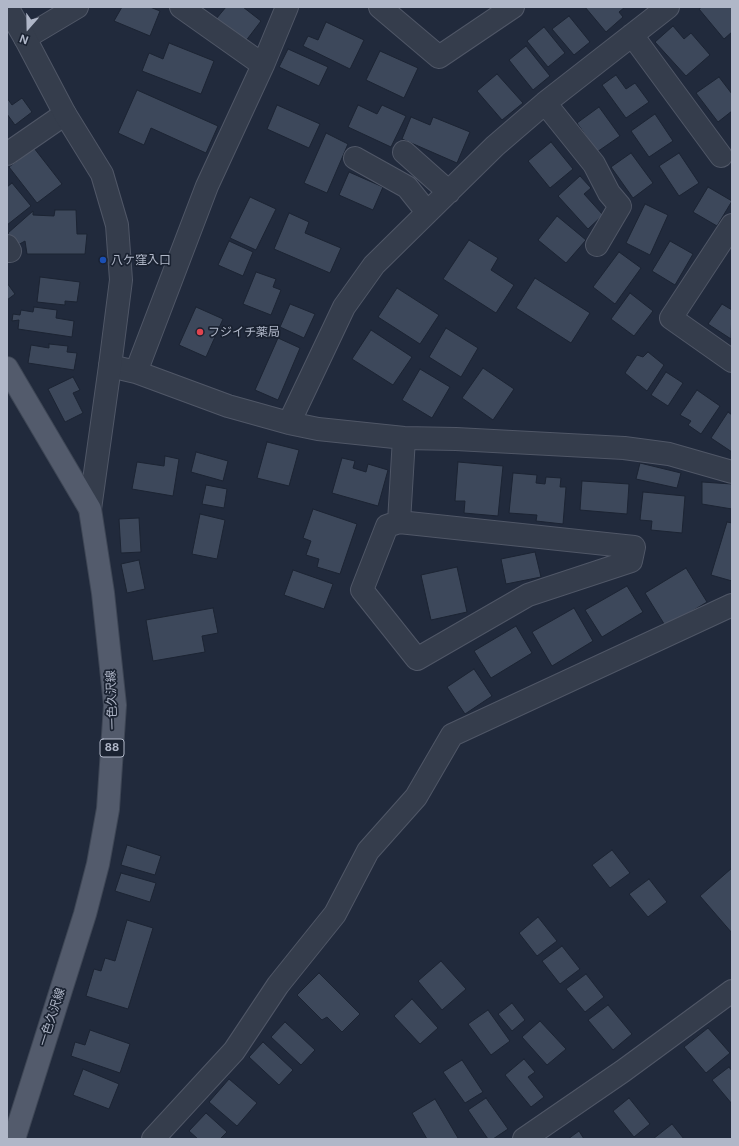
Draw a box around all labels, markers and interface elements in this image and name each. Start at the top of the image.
north arrow [8,8,48,48]
text: N [18,31,30,47]
place label: 八ケ窪入口 [111,253,171,267]
marker: 八ケ窪入口 [98,255,108,265]
place label: フジイチ薬局 [208,325,280,339]
marker: フジイチ薬局 [195,327,205,337]
street label: 一色久沢線 [104,670,120,730]
road number: 88 [100,739,124,757]
street label: 一色久沢線 [36,986,68,1048]

